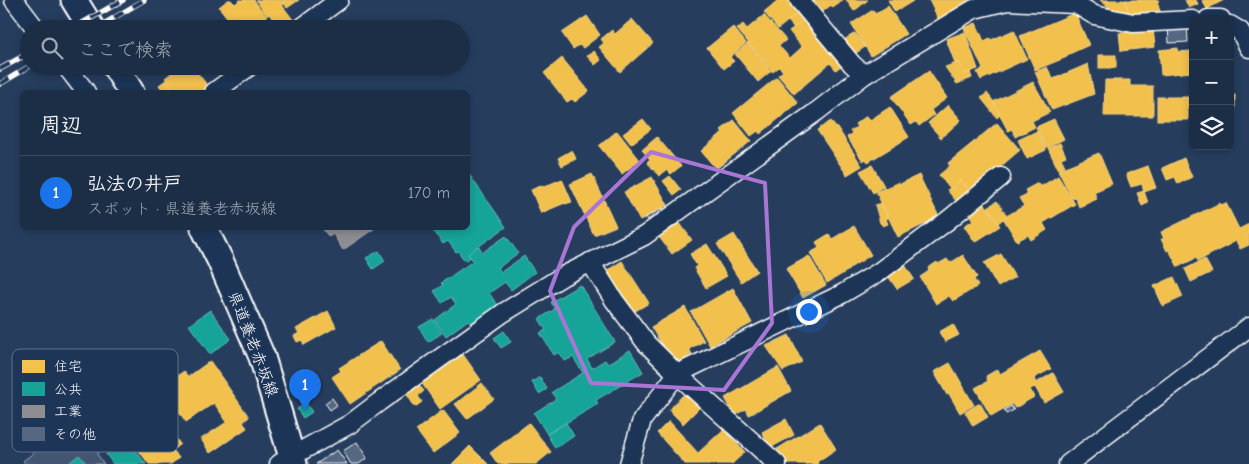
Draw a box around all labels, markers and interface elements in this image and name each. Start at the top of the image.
map controls [1189,15,1234,150]
button: + [1189,15,1234,60]
search box [20,20,470,75]
icon: search [38,34,66,62]
text: ここで検索 [78,39,173,61]
button: − [1189,60,1234,105]
button: layers [1189,105,1234,150]
text: 周辺 [40,113,82,137]
text: 弘法の井戸 [87,173,182,195]
text: 1 [53,184,59,202]
text: 170 m [408,184,450,202]
text: スポット · 県道養老赤坂線 [87,200,277,218]
street label: 県道養老赤坂線 [225,288,281,400]
your location [796,299,822,325]
legend [12,349,178,452]
text: 住宅 [54,358,82,375]
pin: 1 [289,369,321,410]
text: 公共 [54,381,82,398]
text: 工業 [54,403,82,420]
text: その他 [54,426,96,443]

